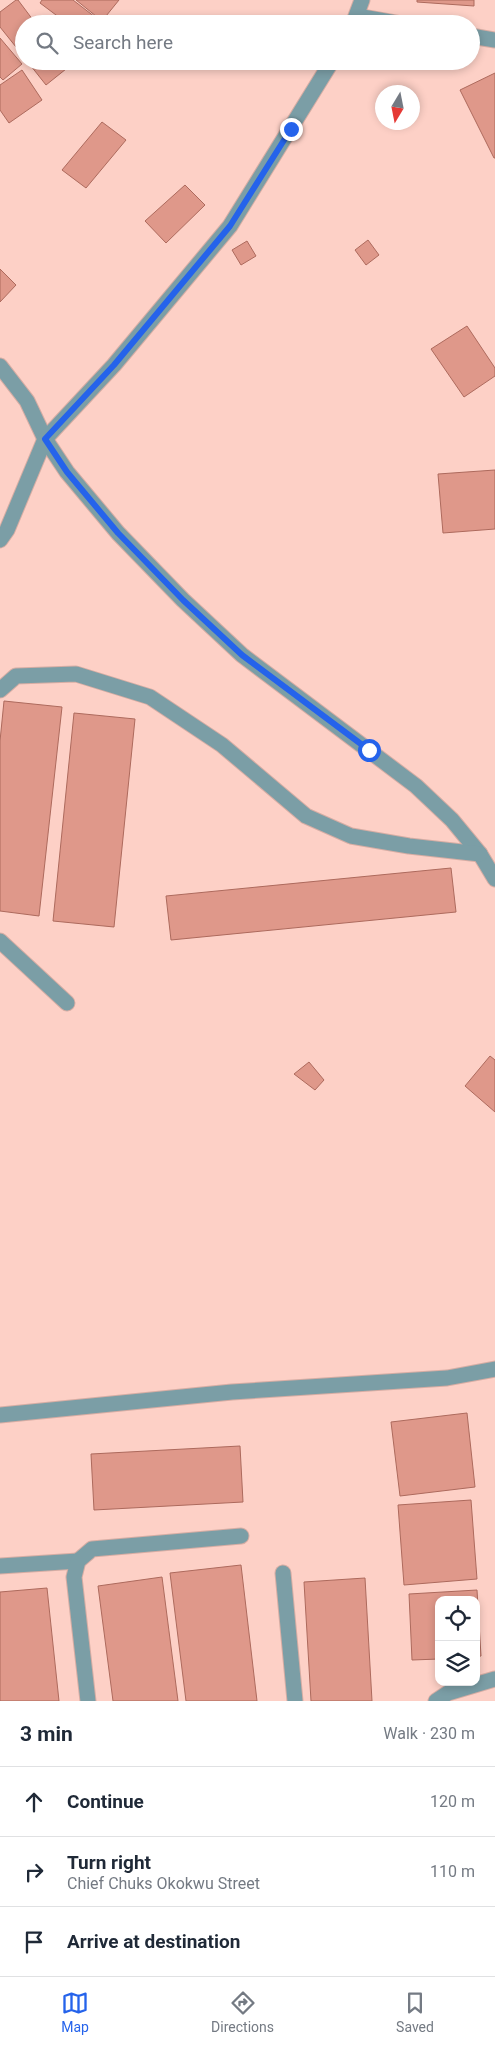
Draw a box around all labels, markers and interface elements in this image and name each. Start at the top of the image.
search box [15,15,480,70]
icon: search [33,29,61,57]
text: Search here [73,31,173,54]
north arrow [375,85,420,130]
route end [280,118,303,141]
route start [358,739,381,762]
map controls [435,1596,480,1686]
button: locate [435,1596,480,1641]
button: layers [435,1641,480,1686]
text: 3 min [20,1722,73,1746]
text: Walk · 230 m [383,1724,475,1743]
icon: ahead [20,1788,48,1816]
text: Continue [67,1790,144,1813]
text: 120 m [430,1792,475,1811]
text: Turn right [67,1851,151,1874]
icon: right [20,1858,48,1886]
text: 110 m [430,1862,475,1881]
text: Chief Chuks Okokwu Street [67,1874,260,1893]
icon: arrive [20,1928,48,1956]
text: Arrive at destination [67,1930,240,1953]
tab: Map [61,1989,89,2035]
tab: Directions [211,1989,274,2035]
tab: Saved [396,1989,434,2035]

